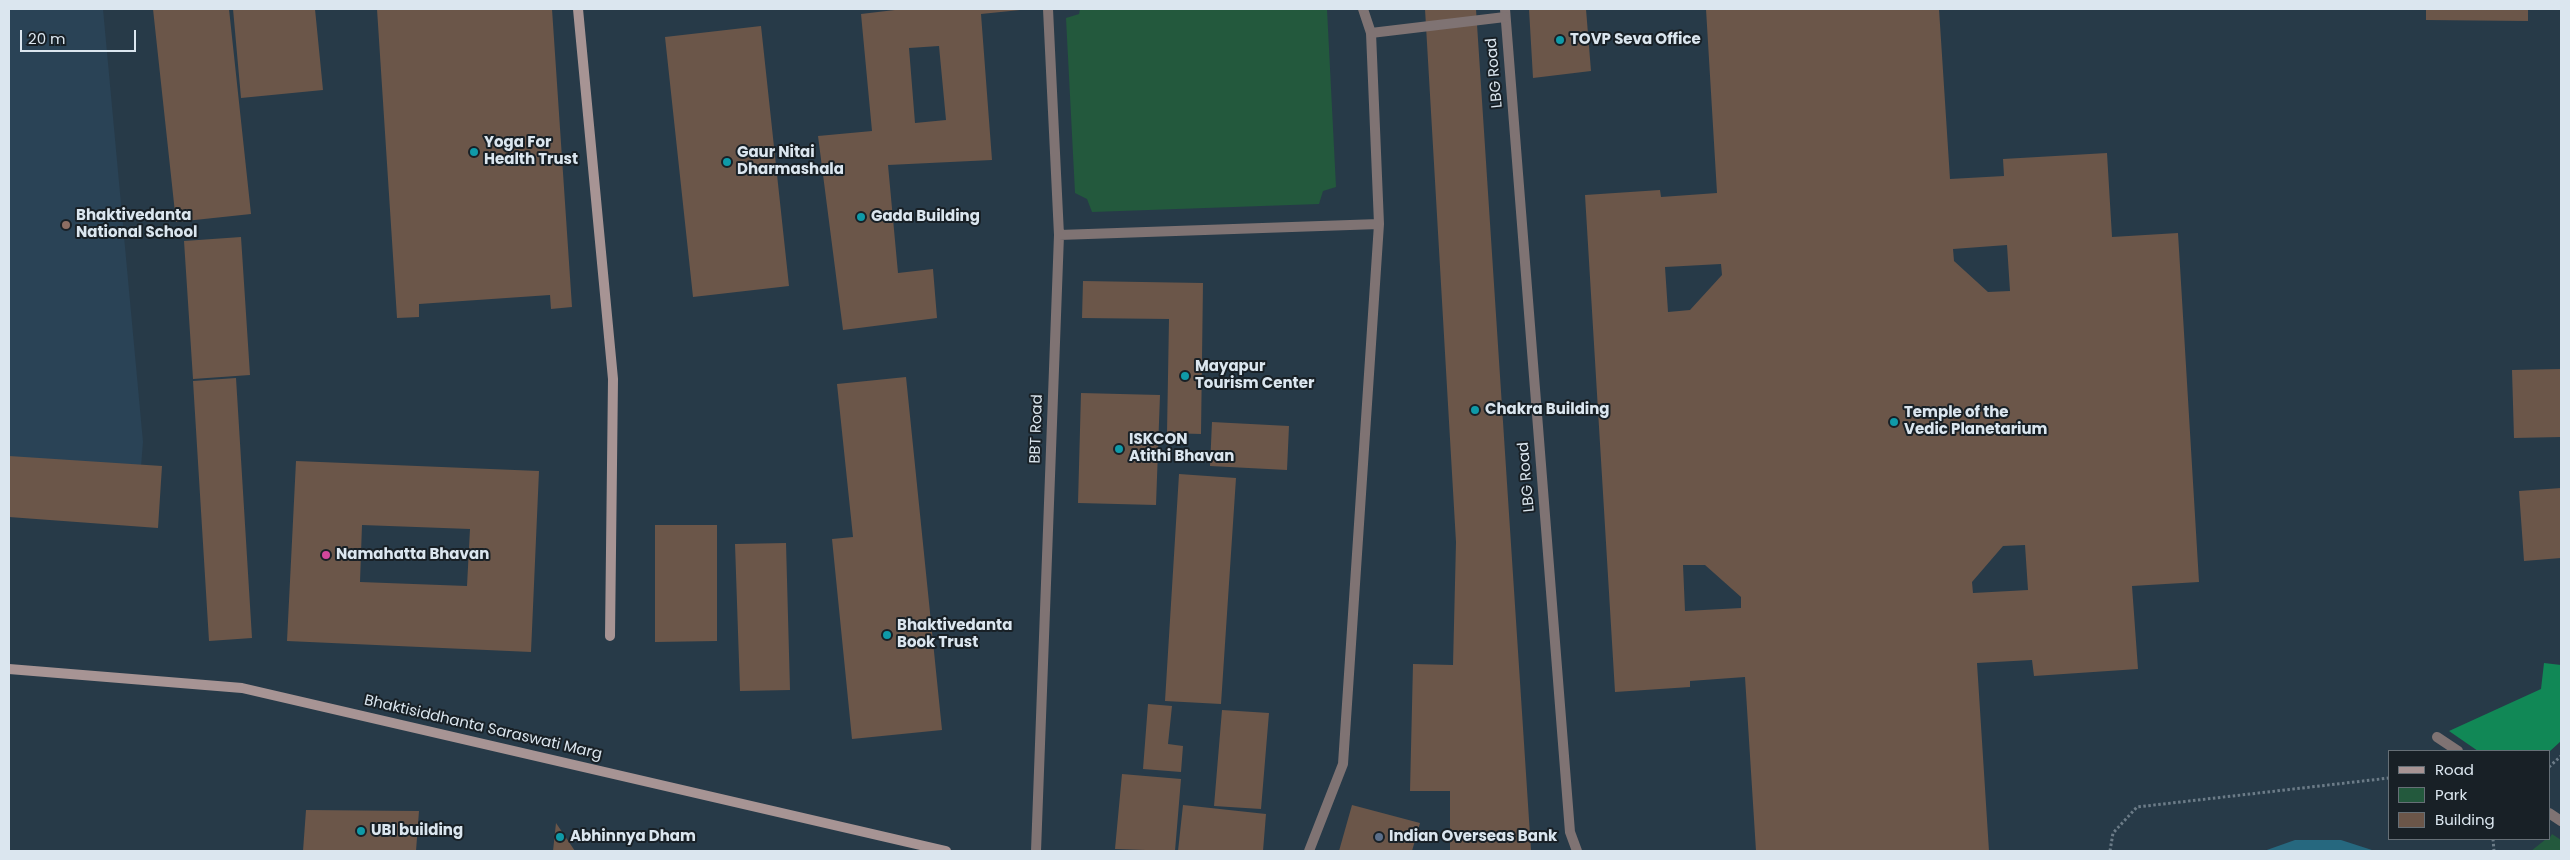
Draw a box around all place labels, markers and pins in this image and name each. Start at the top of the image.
place label: TOVP Seva Office [1570,31,1701,49]
marker: TOVP Seva Office [1554,34,1566,46]
place label: Yoga For Health Trust [484,134,578,169]
place label: Gaur Nitai Dharmashala [737,144,844,179]
marker: Yoga For Health Trust [468,146,480,158]
marker: Gaur Nitai Dharmashala [721,156,733,168]
place label: Bhaktivedanta National School [76,207,197,242]
place label: Gada Building [871,208,980,226]
marker: Gada Building [855,211,867,223]
marker: Bhaktivedanta National School [60,219,72,231]
place label: Mayapur Tourism Center [1195,358,1314,393]
marker: Mayapur Tourism Center [1179,370,1191,382]
place label: Chakra Building [1485,401,1610,419]
marker: Chakra Building [1469,404,1481,416]
place label: Temple of the Vedic Planetarium [1904,404,2047,439]
marker: Temple of the Vedic Planetarium [1888,416,1900,428]
place label: ISKCON Atithi Bhavan [1129,431,1234,466]
marker: ISKCON Atithi Bhavan [1113,443,1125,455]
place label: Namahatta Bhavan [336,546,489,564]
marker: Namahatta Bhavan [320,549,332,561]
place label: Bhaktivedanta Book Trust [897,617,1012,652]
marker: Bhaktivedanta Book Trust [881,629,893,641]
place label: UBI building [371,822,463,840]
marker: UBI building [355,825,367,837]
place label: Abhinnya Dham [570,828,696,846]
place label: Indian Overseas Bank [1389,828,1557,846]
marker: Abhinnya Dham [554,831,566,843]
marker: Indian Overseas Bank [1373,831,1385,843]

